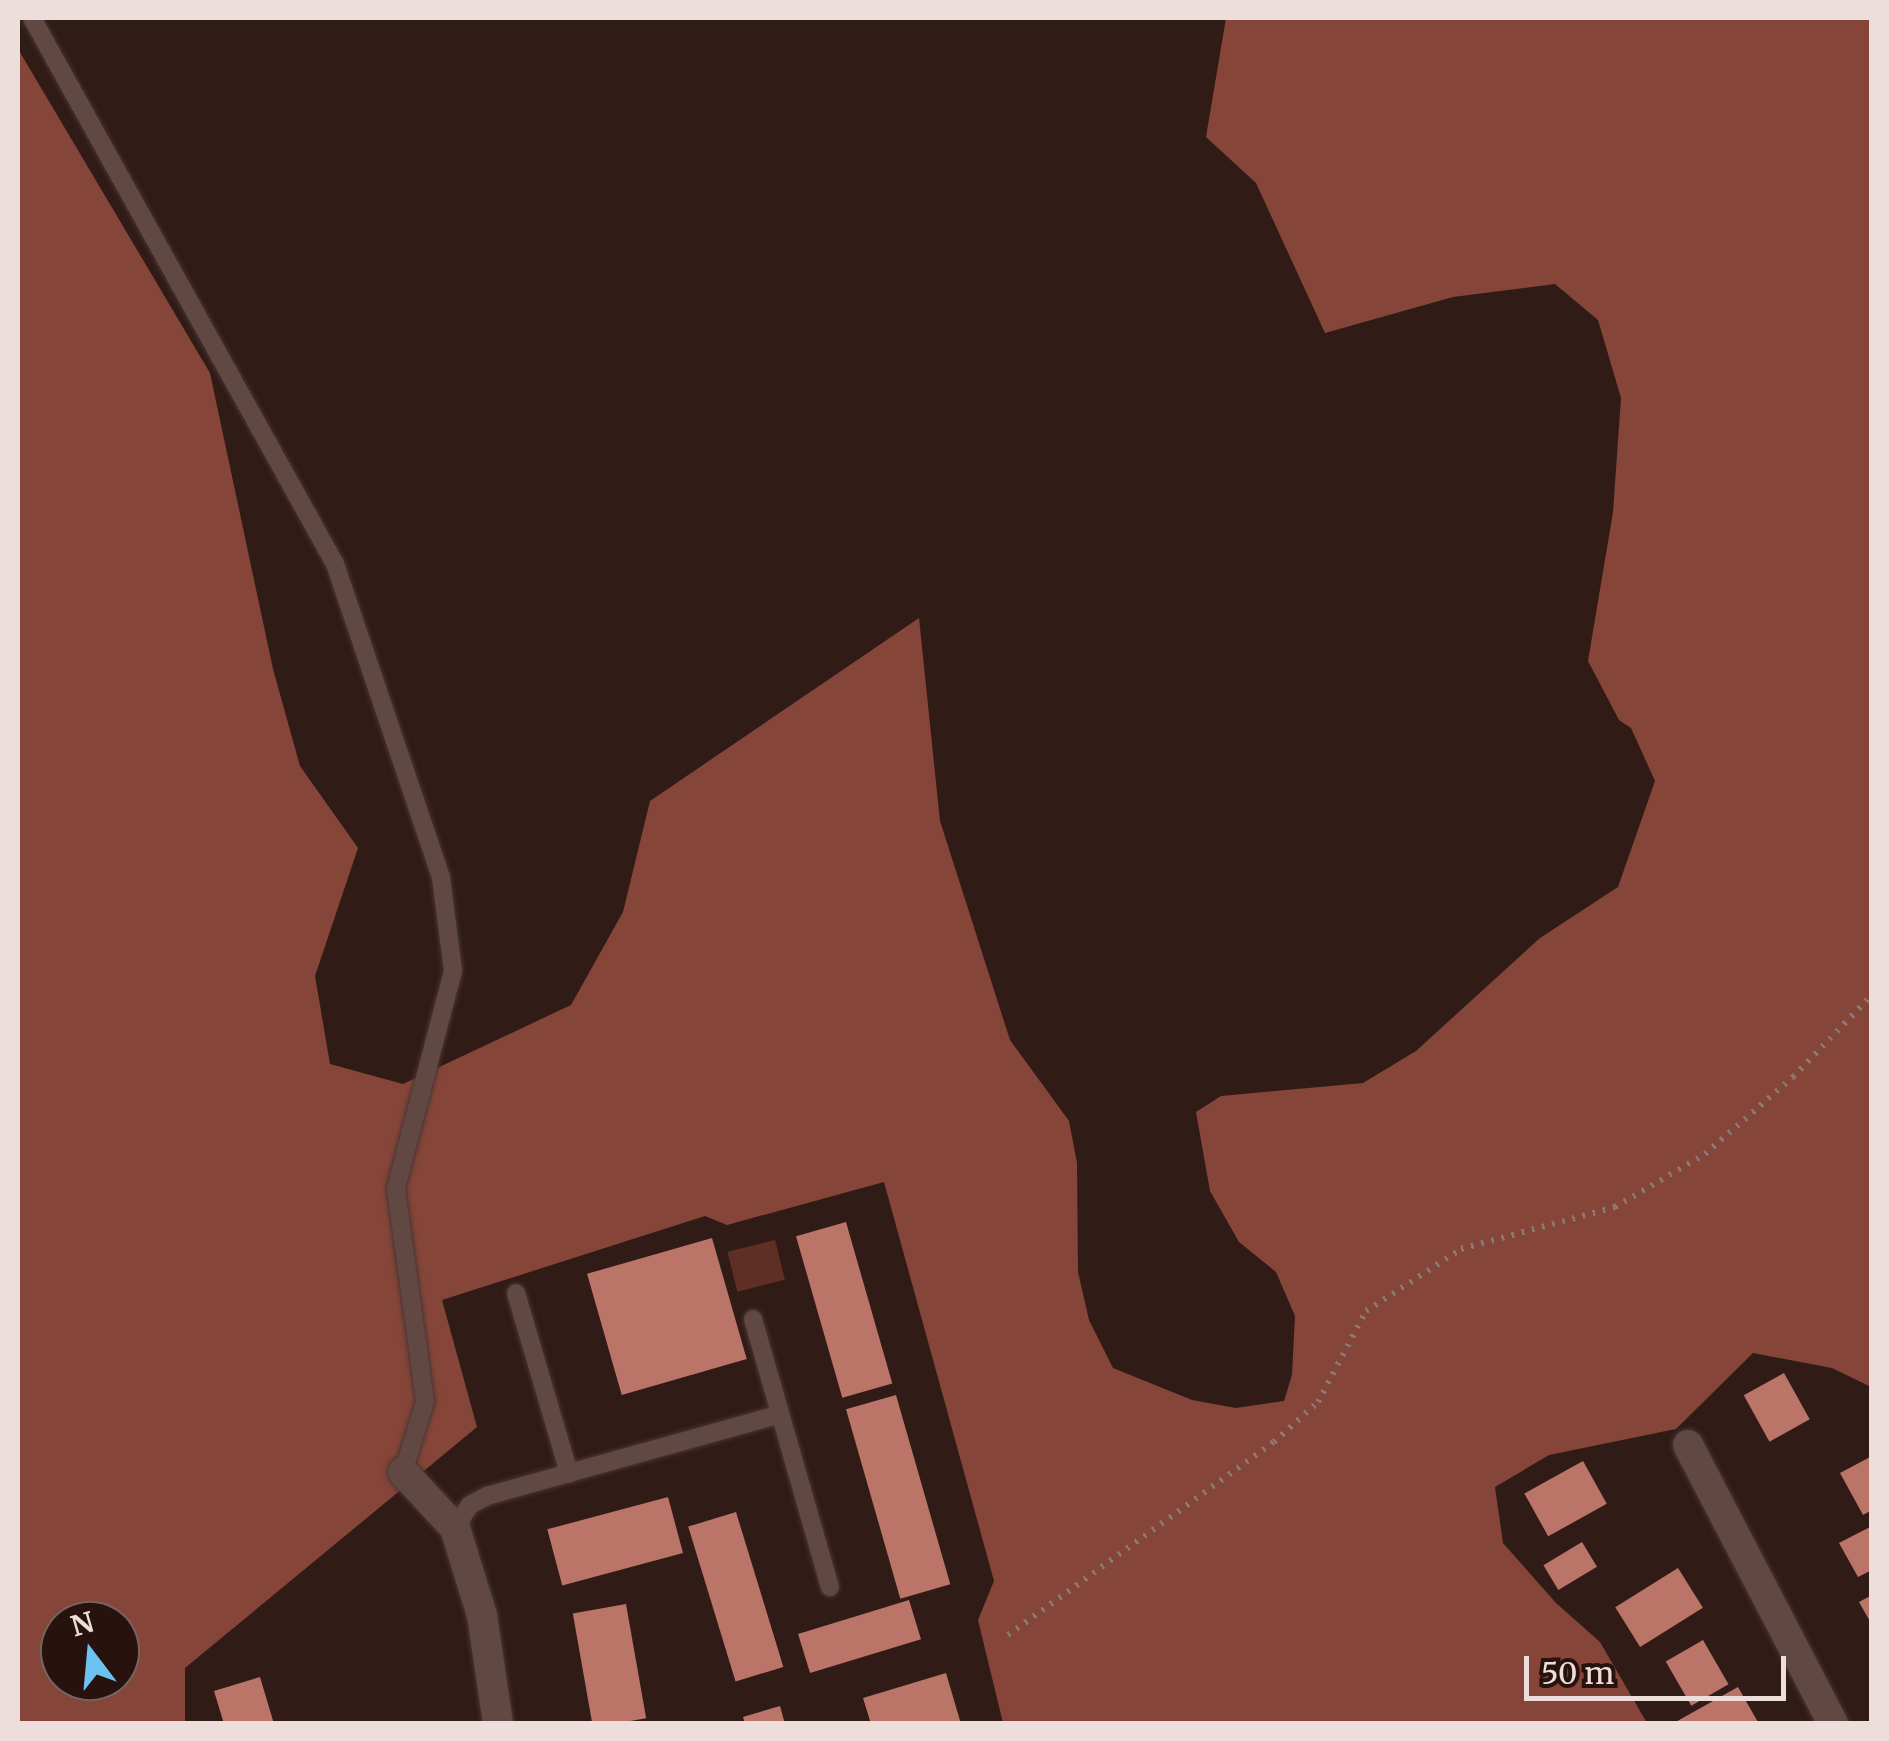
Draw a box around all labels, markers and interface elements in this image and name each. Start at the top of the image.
north arrow [40,1601,140,1701]
text: N [67,1604,98,1644]
scale bar [1529,1636,1792,1698]
text: 50 m [1541,1654,1614,1692]

